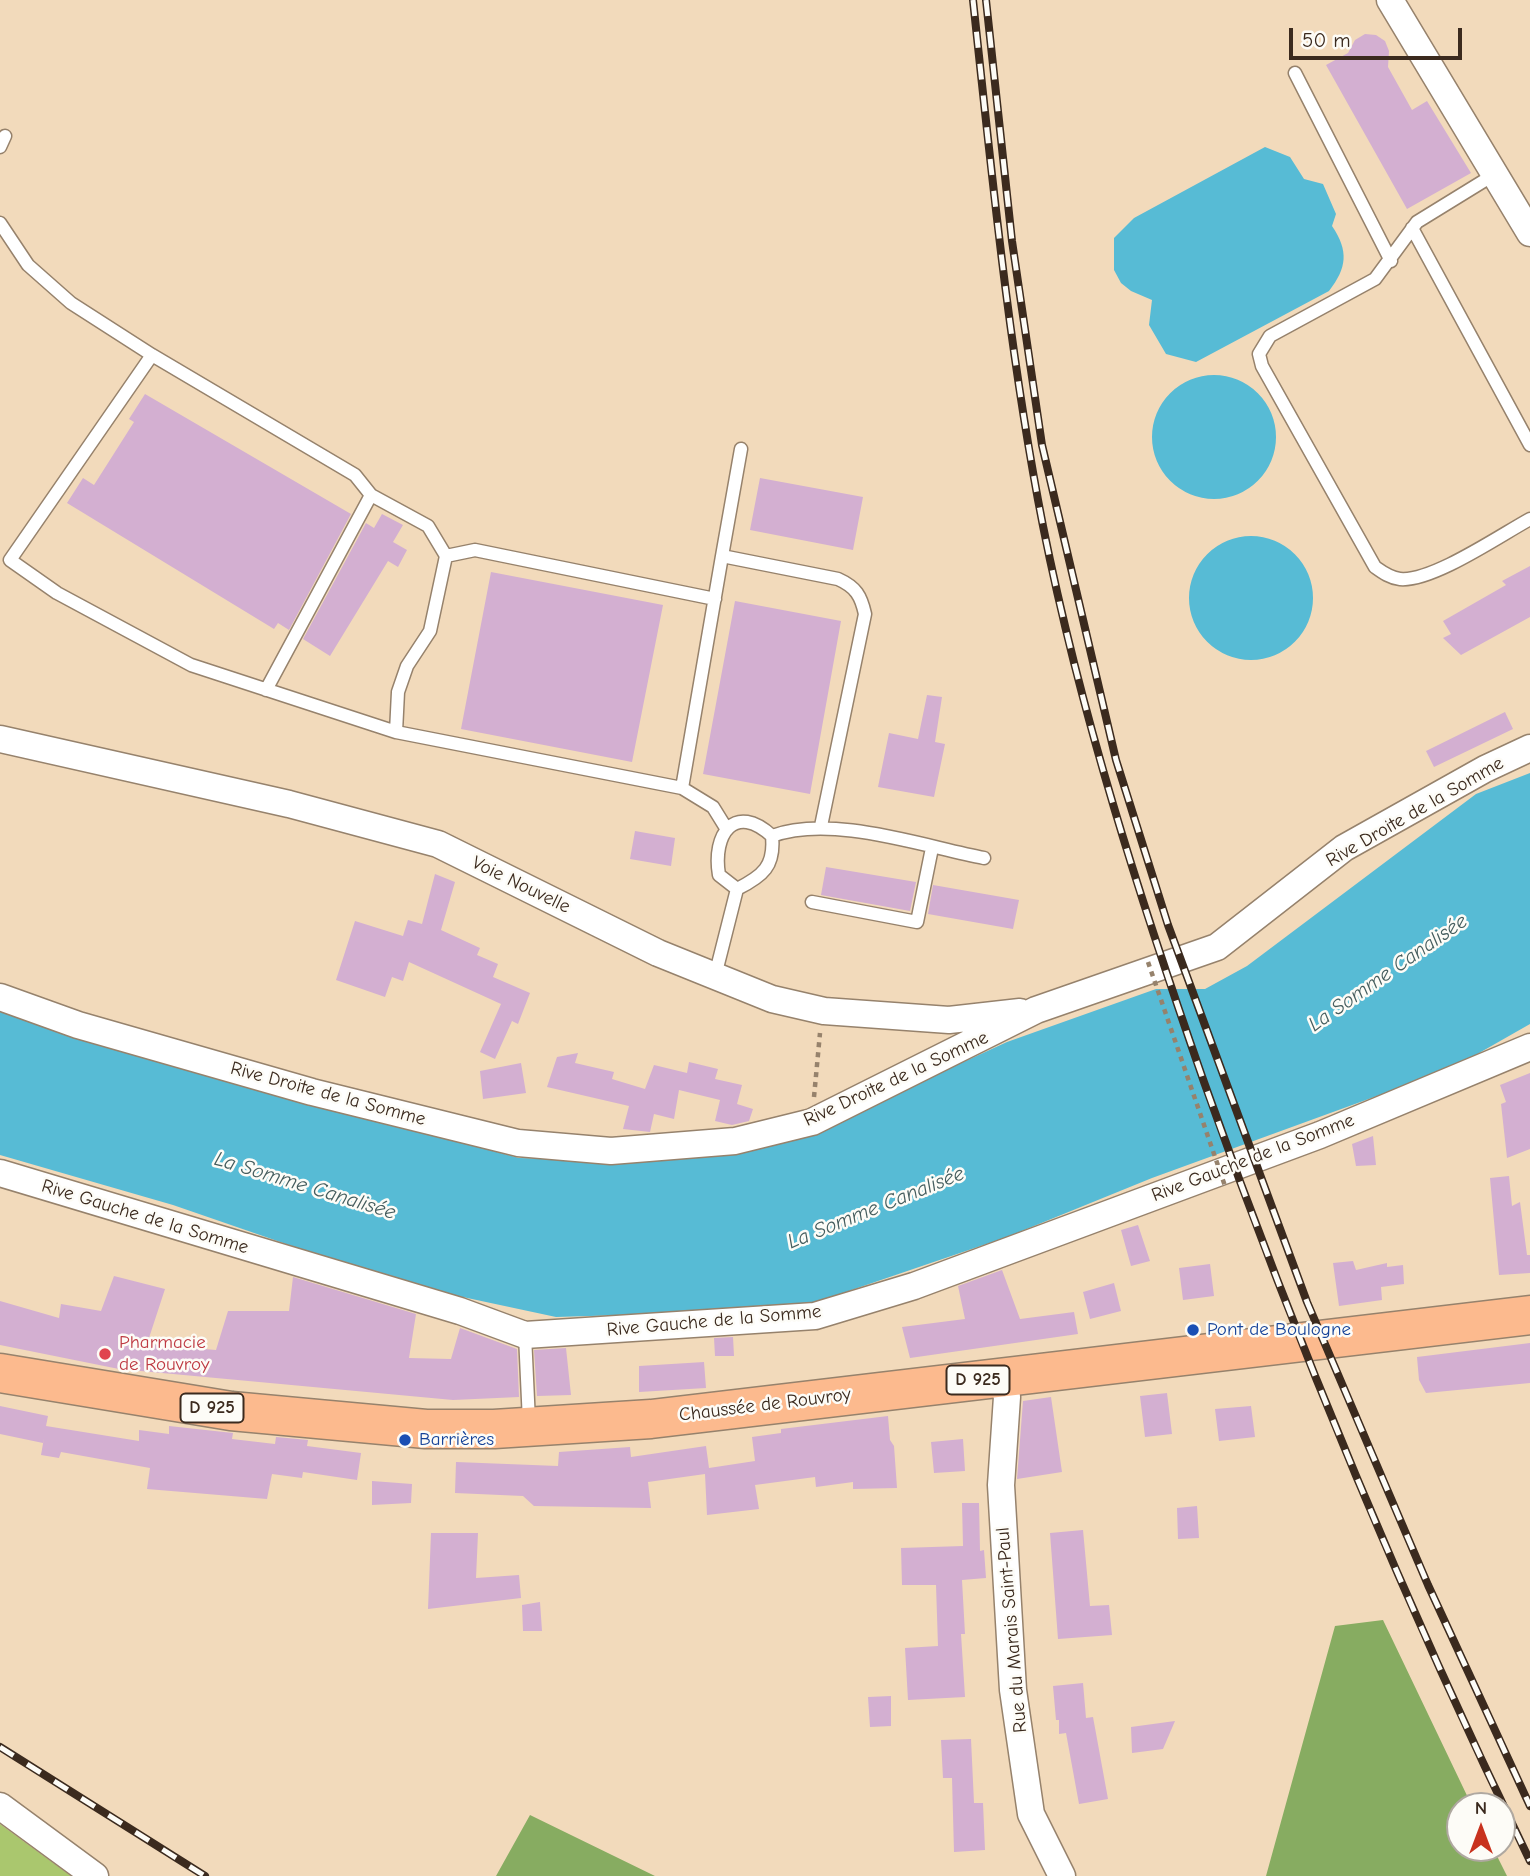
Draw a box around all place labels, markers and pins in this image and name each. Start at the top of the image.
place label: Pont de Boulogne [1207,1319,1351,1341]
marker: Pont de Boulogne [1185,1322,1201,1338]
place label: Pharmacie de Rouvroy [119,1332,209,1376]
marker: Pharmacie de Rouvroy [97,1346,113,1362]
place label: Barrières [419,1429,494,1451]
marker: Barrières [397,1432,413,1448]

